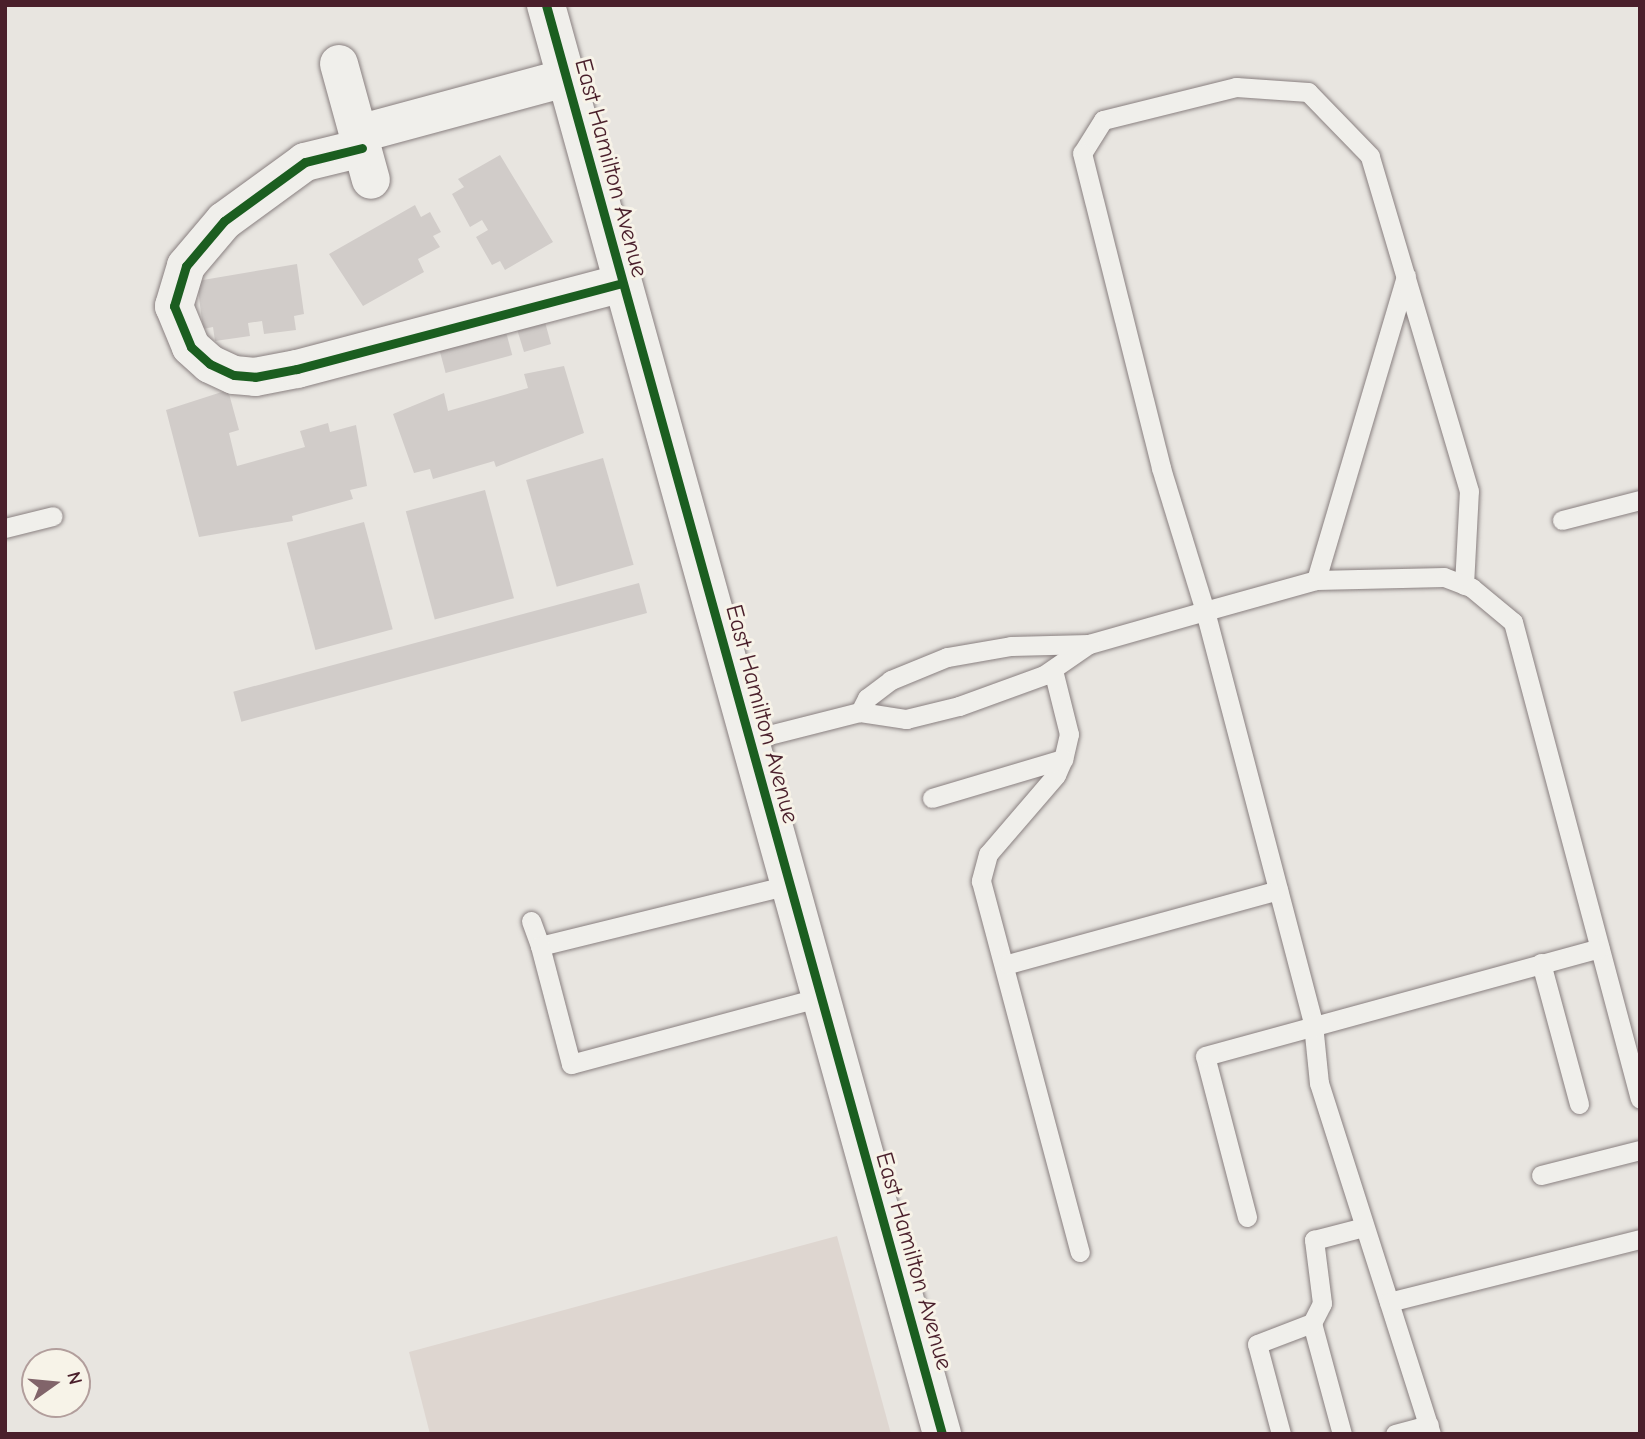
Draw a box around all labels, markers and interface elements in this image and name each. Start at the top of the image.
street label: East Hamilton Avenue [568,55,654,281]
street label: East Hamilton Avenue [719,601,805,827]
street label: East Hamilton Avenue [869,1149,959,1373]
north arrow [21,1348,91,1418]
text: N [62,1369,87,1387]

